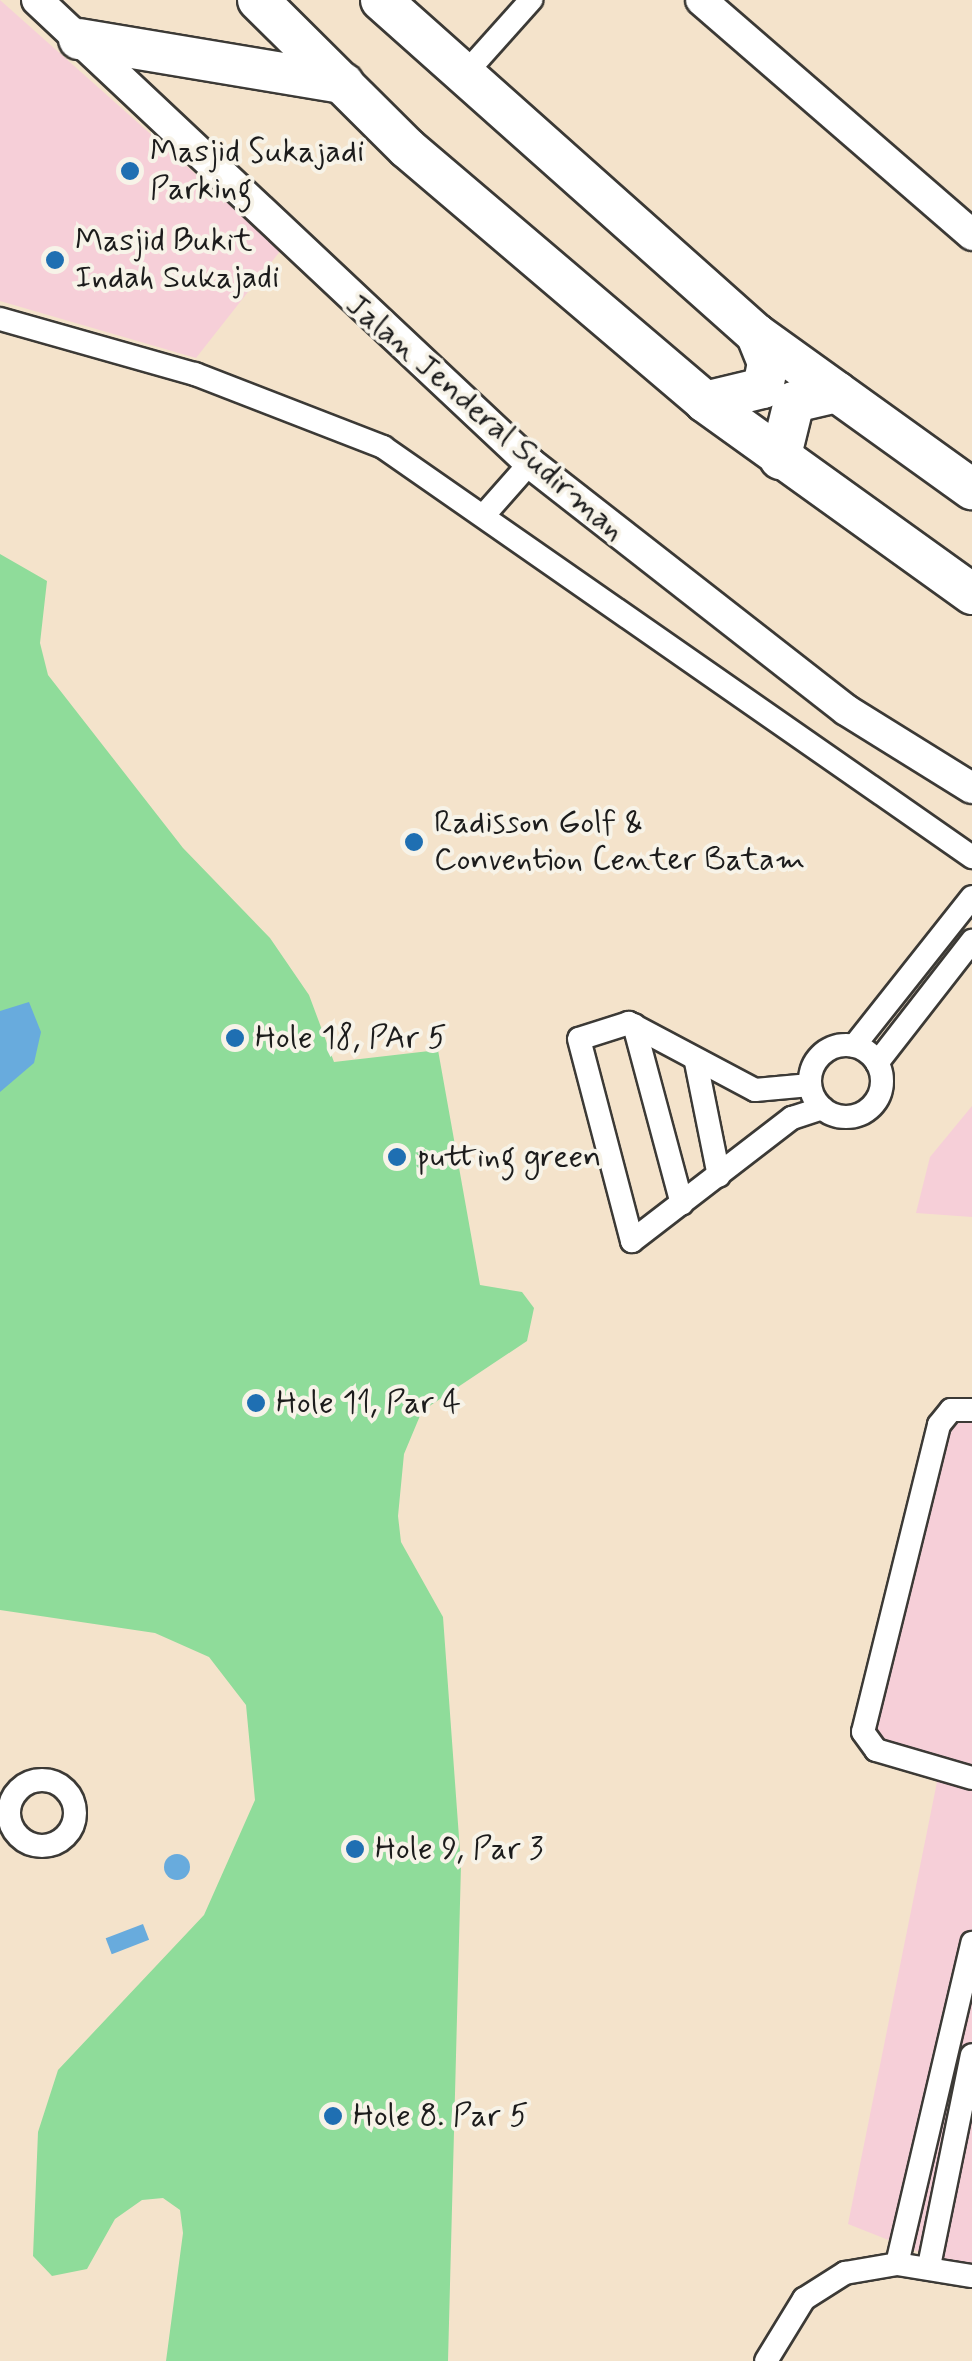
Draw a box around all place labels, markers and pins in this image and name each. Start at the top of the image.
place label: Masjid Sukajadi Parking [150,134,364,209]
marker: Masjid Sukajadi Parking [119,160,141,182]
place label: Masjid Bukit Indah Sukajadi [75,223,279,298]
marker: Masjid Bukit Indah Sukajadi [44,249,66,271]
place label: Radisson Golf & Convention Center Batam [434,805,796,880]
marker: Radisson Golf & Convention Center Batam [403,831,425,853]
place label: Hole 18, PAr 5 [255,1019,447,1057]
marker: Hole 18, PAr 5 [224,1027,246,1049]
place label: putting green [417,1138,604,1176]
marker: putting green [386,1146,408,1168]
place label: Hole 11, Par 4 [276,1384,461,1422]
marker: Hole 11, Par 4 [245,1392,267,1414]
place label: Hole 9, Par 3 [375,1830,544,1868]
marker: Hole 9, Par 3 [344,1838,366,1860]
place label: Hole 8. Par 5 [353,2097,528,2135]
marker: Hole 8. Par 5 [322,2105,344,2127]

